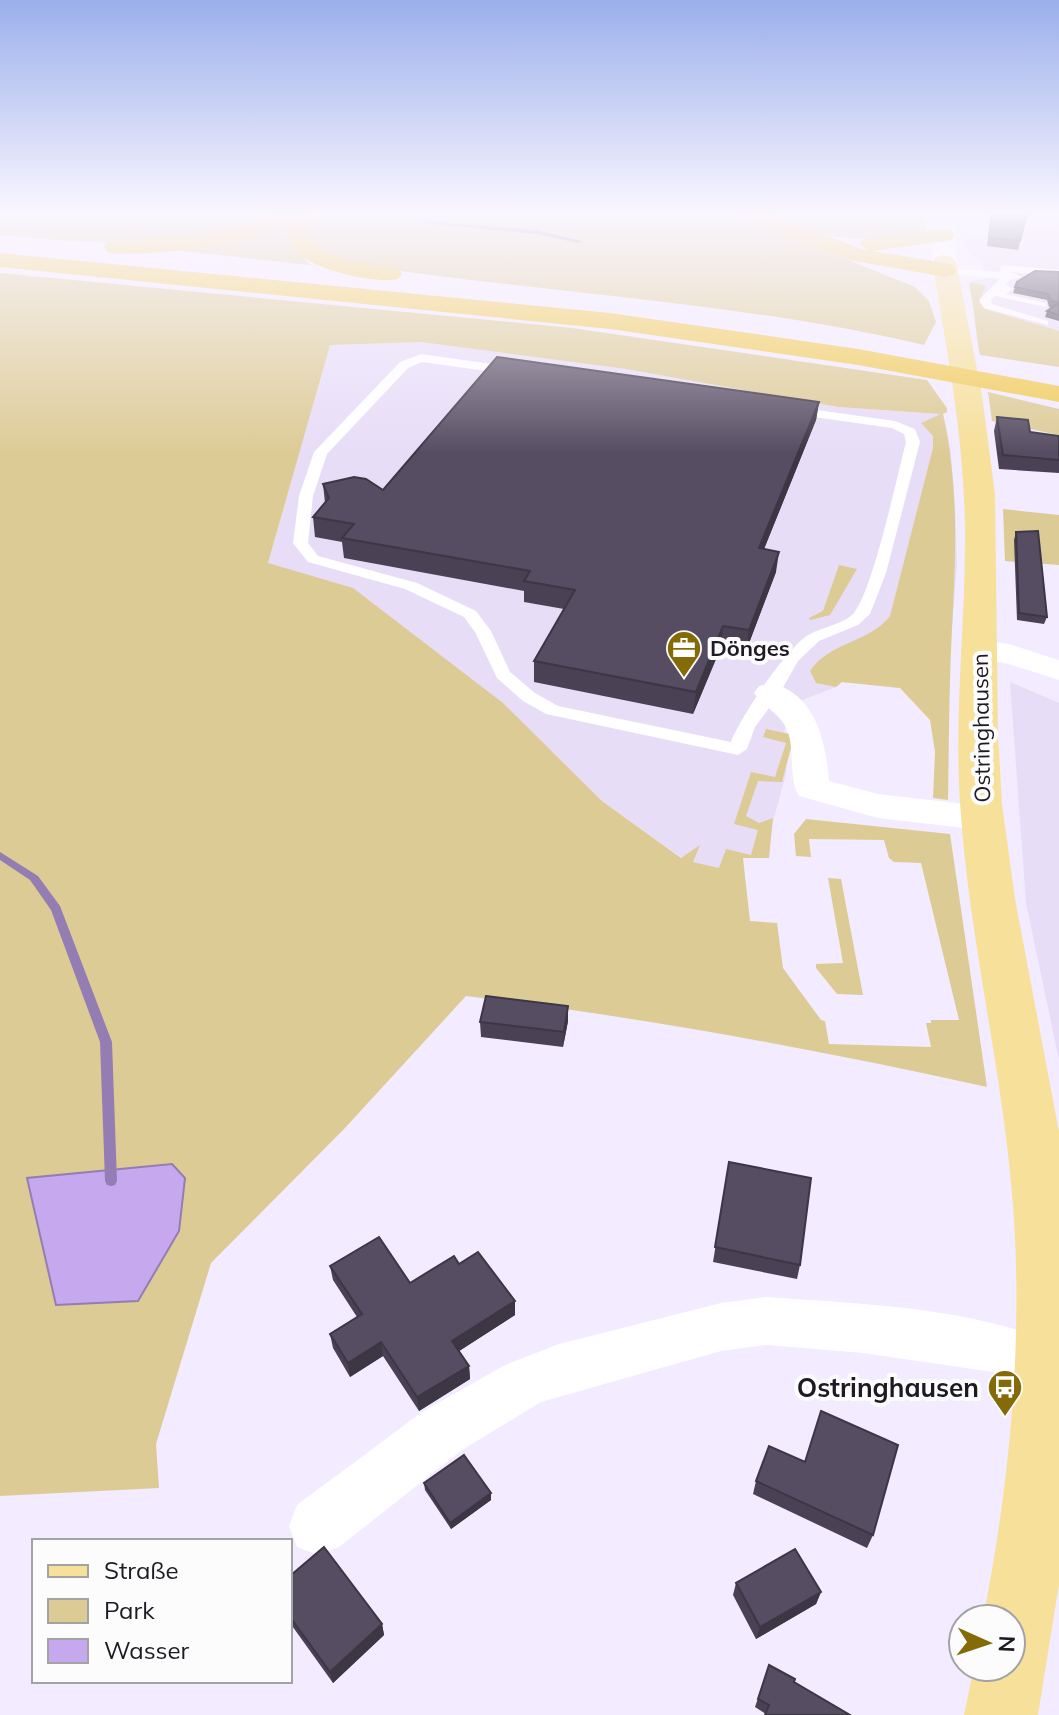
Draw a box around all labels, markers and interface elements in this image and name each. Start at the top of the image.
office icon: Dönges [665,629,703,679]
place label: Dönges [710,634,790,662]
street label: Ostringhausen [966,653,996,803]
bus stop icon: Ostringhausen [986,1368,1024,1418]
place label: Ostringhausen [797,1371,979,1404]
legend [32,1539,292,1683]
text: Straße [104,1555,179,1585]
text: Park [104,1595,155,1625]
north arrow [947,1603,1027,1683]
text: Wasser [104,1635,190,1665]
text: N [993,1635,1021,1653]

